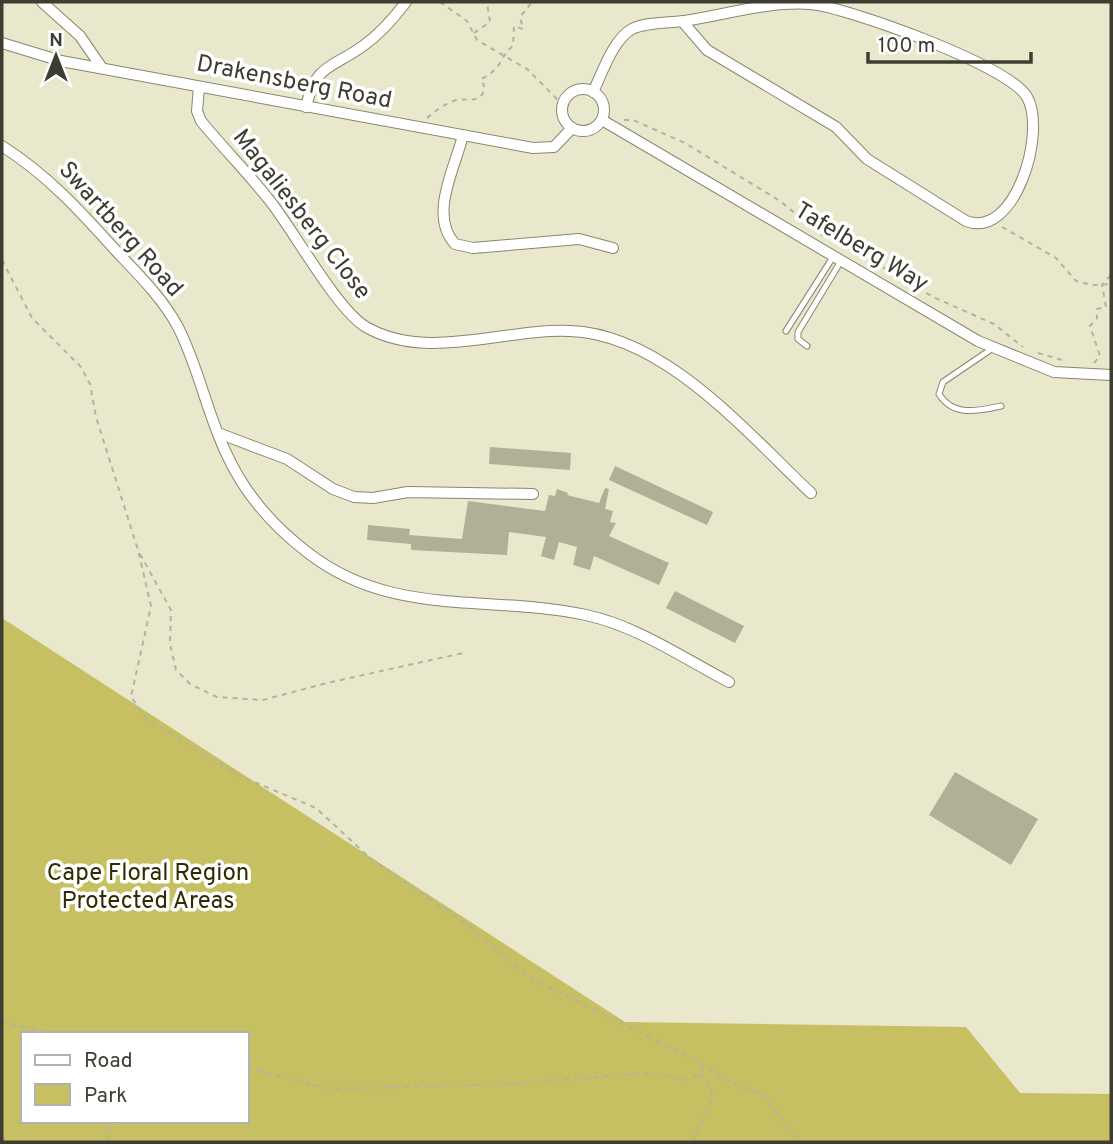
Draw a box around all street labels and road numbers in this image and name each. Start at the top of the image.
street label: Drakensberg Road [194,49,394,117]
street label: Magaliesberg Close [225,124,377,306]
street label: Swartberg Road [51,156,189,304]
street label: Tafelberg Way [789,196,933,300]

